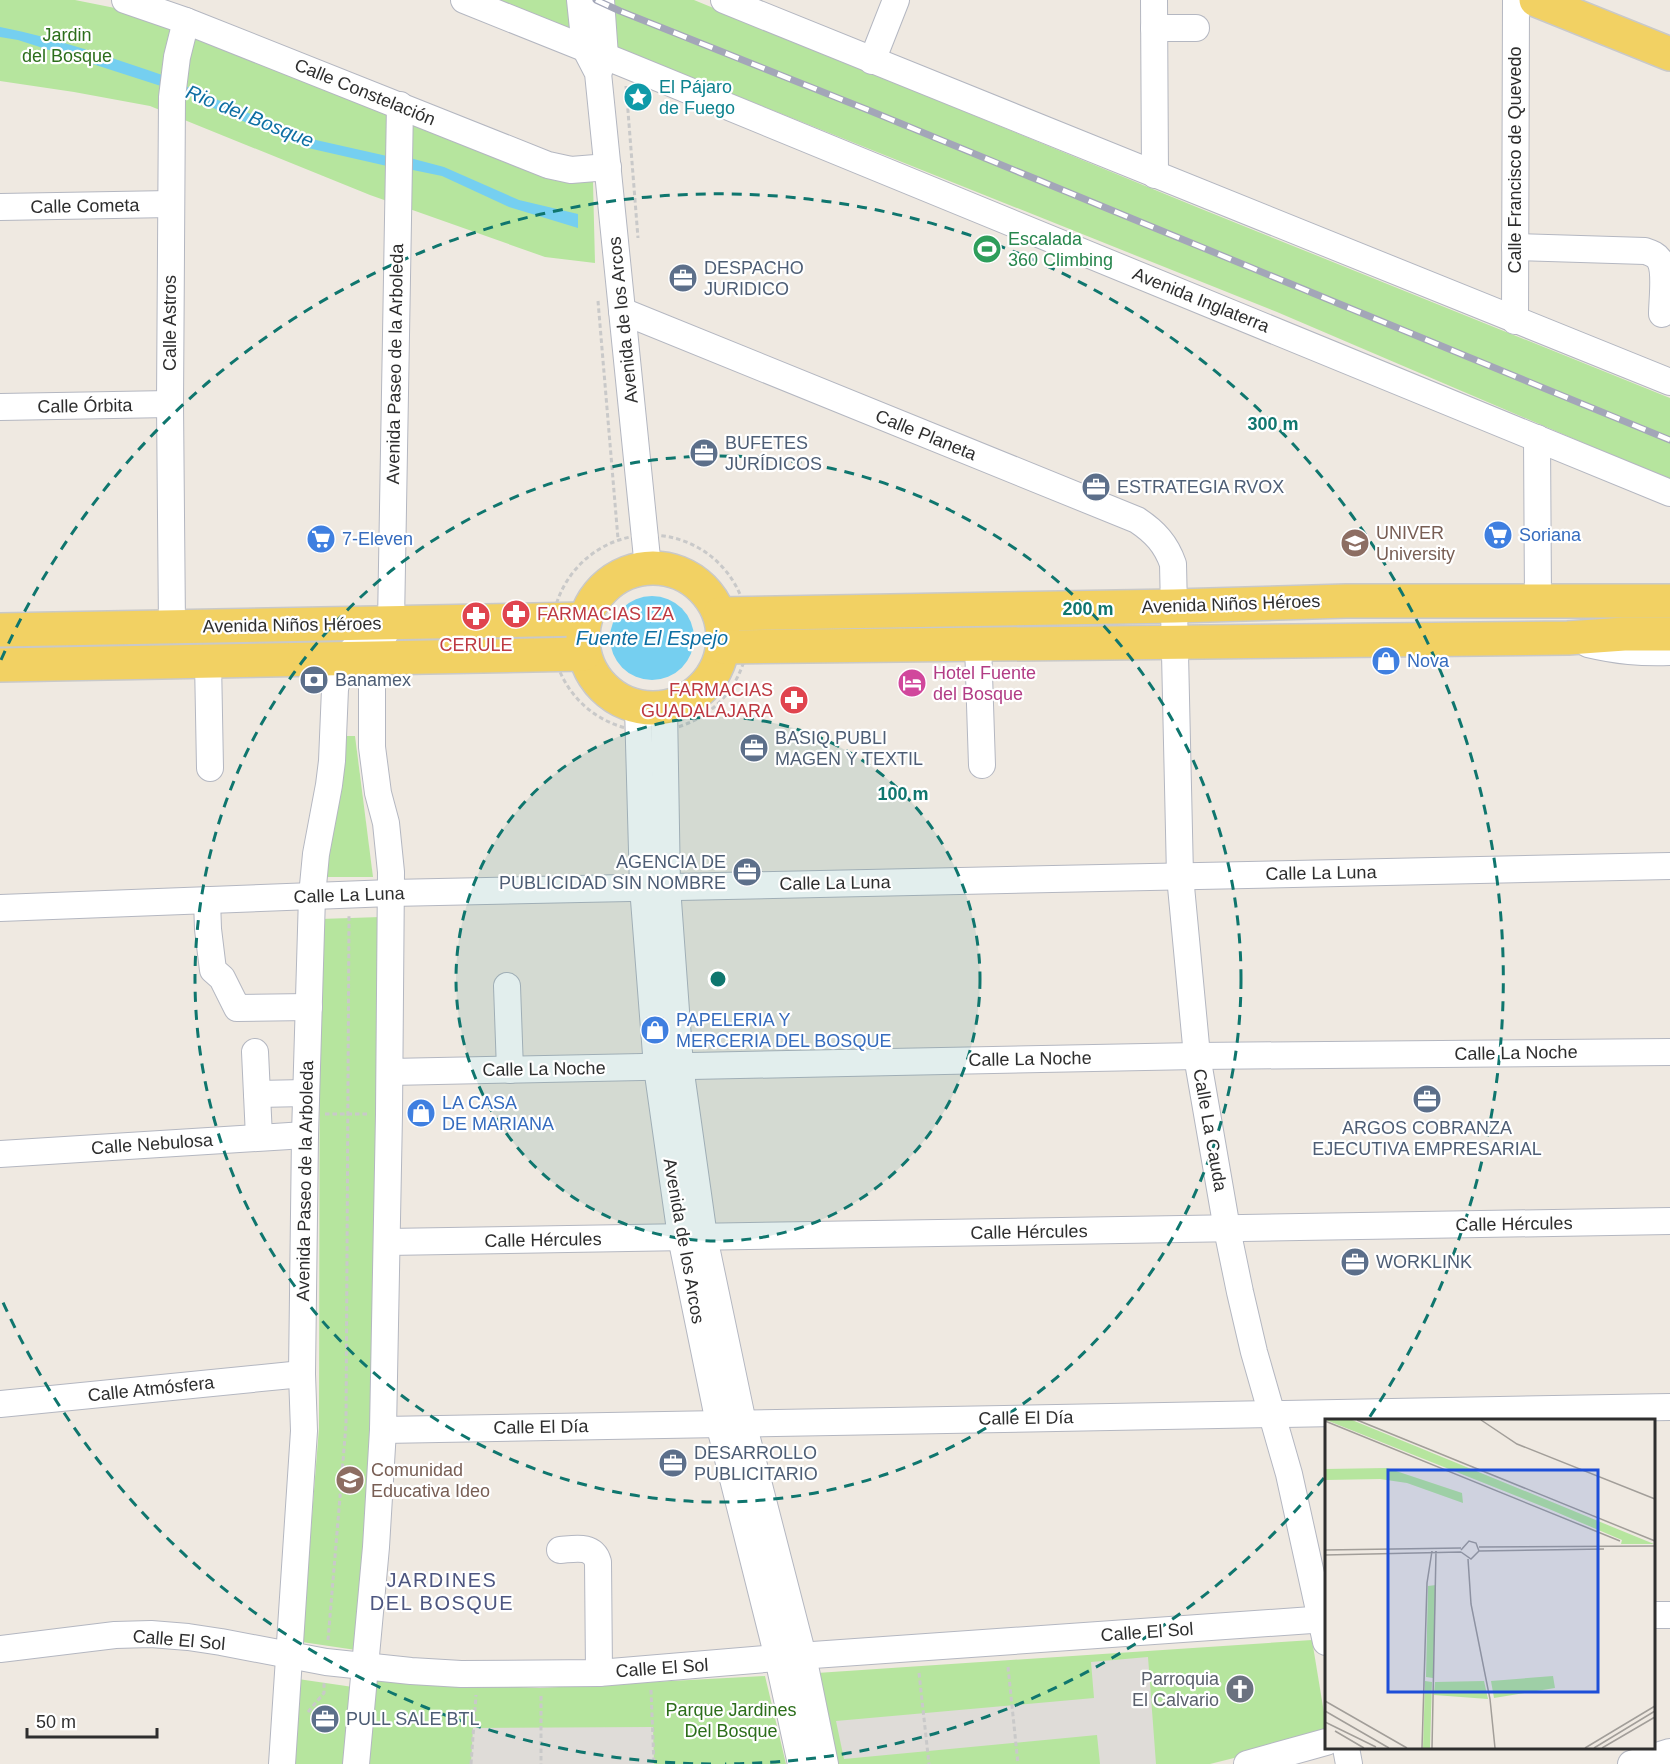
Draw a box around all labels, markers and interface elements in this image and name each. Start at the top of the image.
park label: Jardin del Bosque [22,25,112,66]
street label: Calle Francisco de Quevedo [1505,46,1525,274]
street label: Calle Constelación [292,55,438,129]
place label: El Pájaro de Fuego [659,77,735,118]
water label: Rio del Bosque [183,80,317,152]
place icon: El Pájaro de Fuego [622,81,654,113]
street label: Calle Cometa [30,195,141,217]
place label: Escalada 360 Climbing [1008,229,1113,270]
sports icon: Escalada 360 Climbing [971,233,1003,265]
street label: Avenida de los Arcos [604,236,642,404]
street label: Avenida Paseo de la Arboleda [383,242,407,485]
place label: DESPACHO JURIDICO [704,258,804,299]
office icon: DESPACHO JURIDICO [667,262,699,294]
street label: Avenida Inglaterra [1130,263,1273,337]
street label: Calle Astros [160,275,180,371]
street label: Calle Órbita [37,394,134,417]
street label: Calle Planeta [873,406,980,465]
text: 300 m [1247,414,1299,434]
place label: BUFETES JURÍDICOS [725,433,822,474]
office icon: BUFETES JURÍDICOS [688,437,720,469]
office icon: ESTRATEGIA RVOX [1080,471,1112,503]
place label: ESTRATEGIA RVOX [1117,477,1284,497]
supermarket icon: Soriana [1482,519,1514,551]
supermarket icon: 7-Eleven [305,523,337,555]
place label: UNIVER University [1376,523,1455,564]
place label: Soriana [1519,525,1582,545]
school or university icon: UNIVER University [1339,527,1371,559]
place label: 7-Eleven [342,529,413,549]
street label: Avenida Niños Héroes [1141,591,1321,617]
pharmacy icon: FARMACIAS IZA [500,598,532,630]
text: 200 m [1062,599,1114,619]
pharmacy icon: CERULE [460,600,492,632]
place label: FARMACIAS IZA [537,604,674,624]
street label: Avenida Niños Héroes [202,613,382,637]
water label: Fuente El Espejo [576,627,728,649]
place label: CERULE [439,635,513,655]
shop icon: Nova [1370,645,1402,677]
place label: Nova [1407,651,1450,671]
place label: Hotel Fuente del Bosque [933,663,1036,704]
bank icon: Banamex [298,664,330,696]
hotel icon: Hotel Fuente del Bosque [896,667,928,699]
place label: Banamex [335,670,411,690]
place label: FARMACIAS GUADALAJARA [641,680,773,721]
pharmacy icon: FARMACIAS GUADALAJARA [778,684,810,716]
place label: BASIQ PUBLI MAGEN Y TEXTIL [775,728,923,769]
office icon: BASIQ PUBLI MAGEN Y TEXTIL [738,732,770,764]
text: 100 m [877,784,929,804]
place label: AGENCIA DE PUBLICIDAD SIN NOMBRE [499,852,726,893]
office icon: AGENCIA DE PUBLICIDAD SIN NOMBRE [731,856,763,888]
street label: Calle La Luna [1265,862,1378,884]
street label: Calle La Luna [779,872,892,894]
street label: Calle La Luna [293,883,406,907]
centre of rings [708,969,728,989]
place label: PAPELERIA Y MERCERIA DEL BOSQUE [676,1010,891,1051]
shop icon: PAPELERIA Y MERCERIA DEL BOSQUE [639,1014,671,1046]
street label: Calle La Noche [1454,1042,1578,1064]
street label: Calle La Noche [968,1048,1092,1070]
street label: Calle La Noche [482,1058,606,1080]
street label: Avenida Paseo de la Arboleda [293,1059,317,1302]
street label: Calle La Cauda [1189,1067,1231,1194]
office icon: ARGOS COBRANZA EJECUTIVA EMPRESARIAL [1411,1083,1443,1115]
place label: LA CASA DE MARIANA [442,1093,554,1134]
shop icon: LA CASA DE MARIANA [405,1097,437,1129]
place label: ARGOS COBRANZA EJECUTIVA EMPRESARIAL [1312,1118,1542,1159]
street label: Calle Nebulosa [90,1130,215,1158]
street label: Avenida de los Arcos [660,1157,708,1325]
street label: Calle Hércules [1455,1213,1573,1235]
street label: Calle Hércules [970,1221,1088,1243]
street label: Calle Hércules [484,1229,602,1251]
office icon: WORKLINK [1339,1246,1371,1278]
place label: WORKLINK [1376,1252,1472,1272]
street label: Calle Atmósfera [87,1372,216,1406]
street label: Calle El Día [978,1407,1075,1429]
street label: Calle El Día [493,1416,590,1438]
inset map [1325,1419,1655,1749]
place label: DESARROLLO PUBLICITARIO [694,1443,818,1484]
office icon: DESARROLLO PUBLICITARIO [657,1447,689,1479]
place label: Comunidad Educativa Ideo [371,1460,490,1501]
school or university icon: Comunidad Educativa Ideo [334,1464,366,1496]
district label: JARDINES DEL BOSQUE [370,1569,514,1614]
street label: Calle El Sol [1100,1619,1194,1645]
street label: Calle El Sol [132,1626,226,1654]
street label: Calle El Sol [615,1655,709,1681]
place label: Parroquia El Calvario [1132,1669,1220,1710]
church icon: Parroquia El Calvario [1224,1673,1256,1705]
park label: Parque Jardines Del Bosque [665,1700,797,1741]
scale bar [27,1701,158,1739]
office icon: PULL SALE BTL [309,1703,341,1735]
place label: PULL SALE BTL [346,1709,479,1729]
text: 50 m [36,1712,76,1732]

